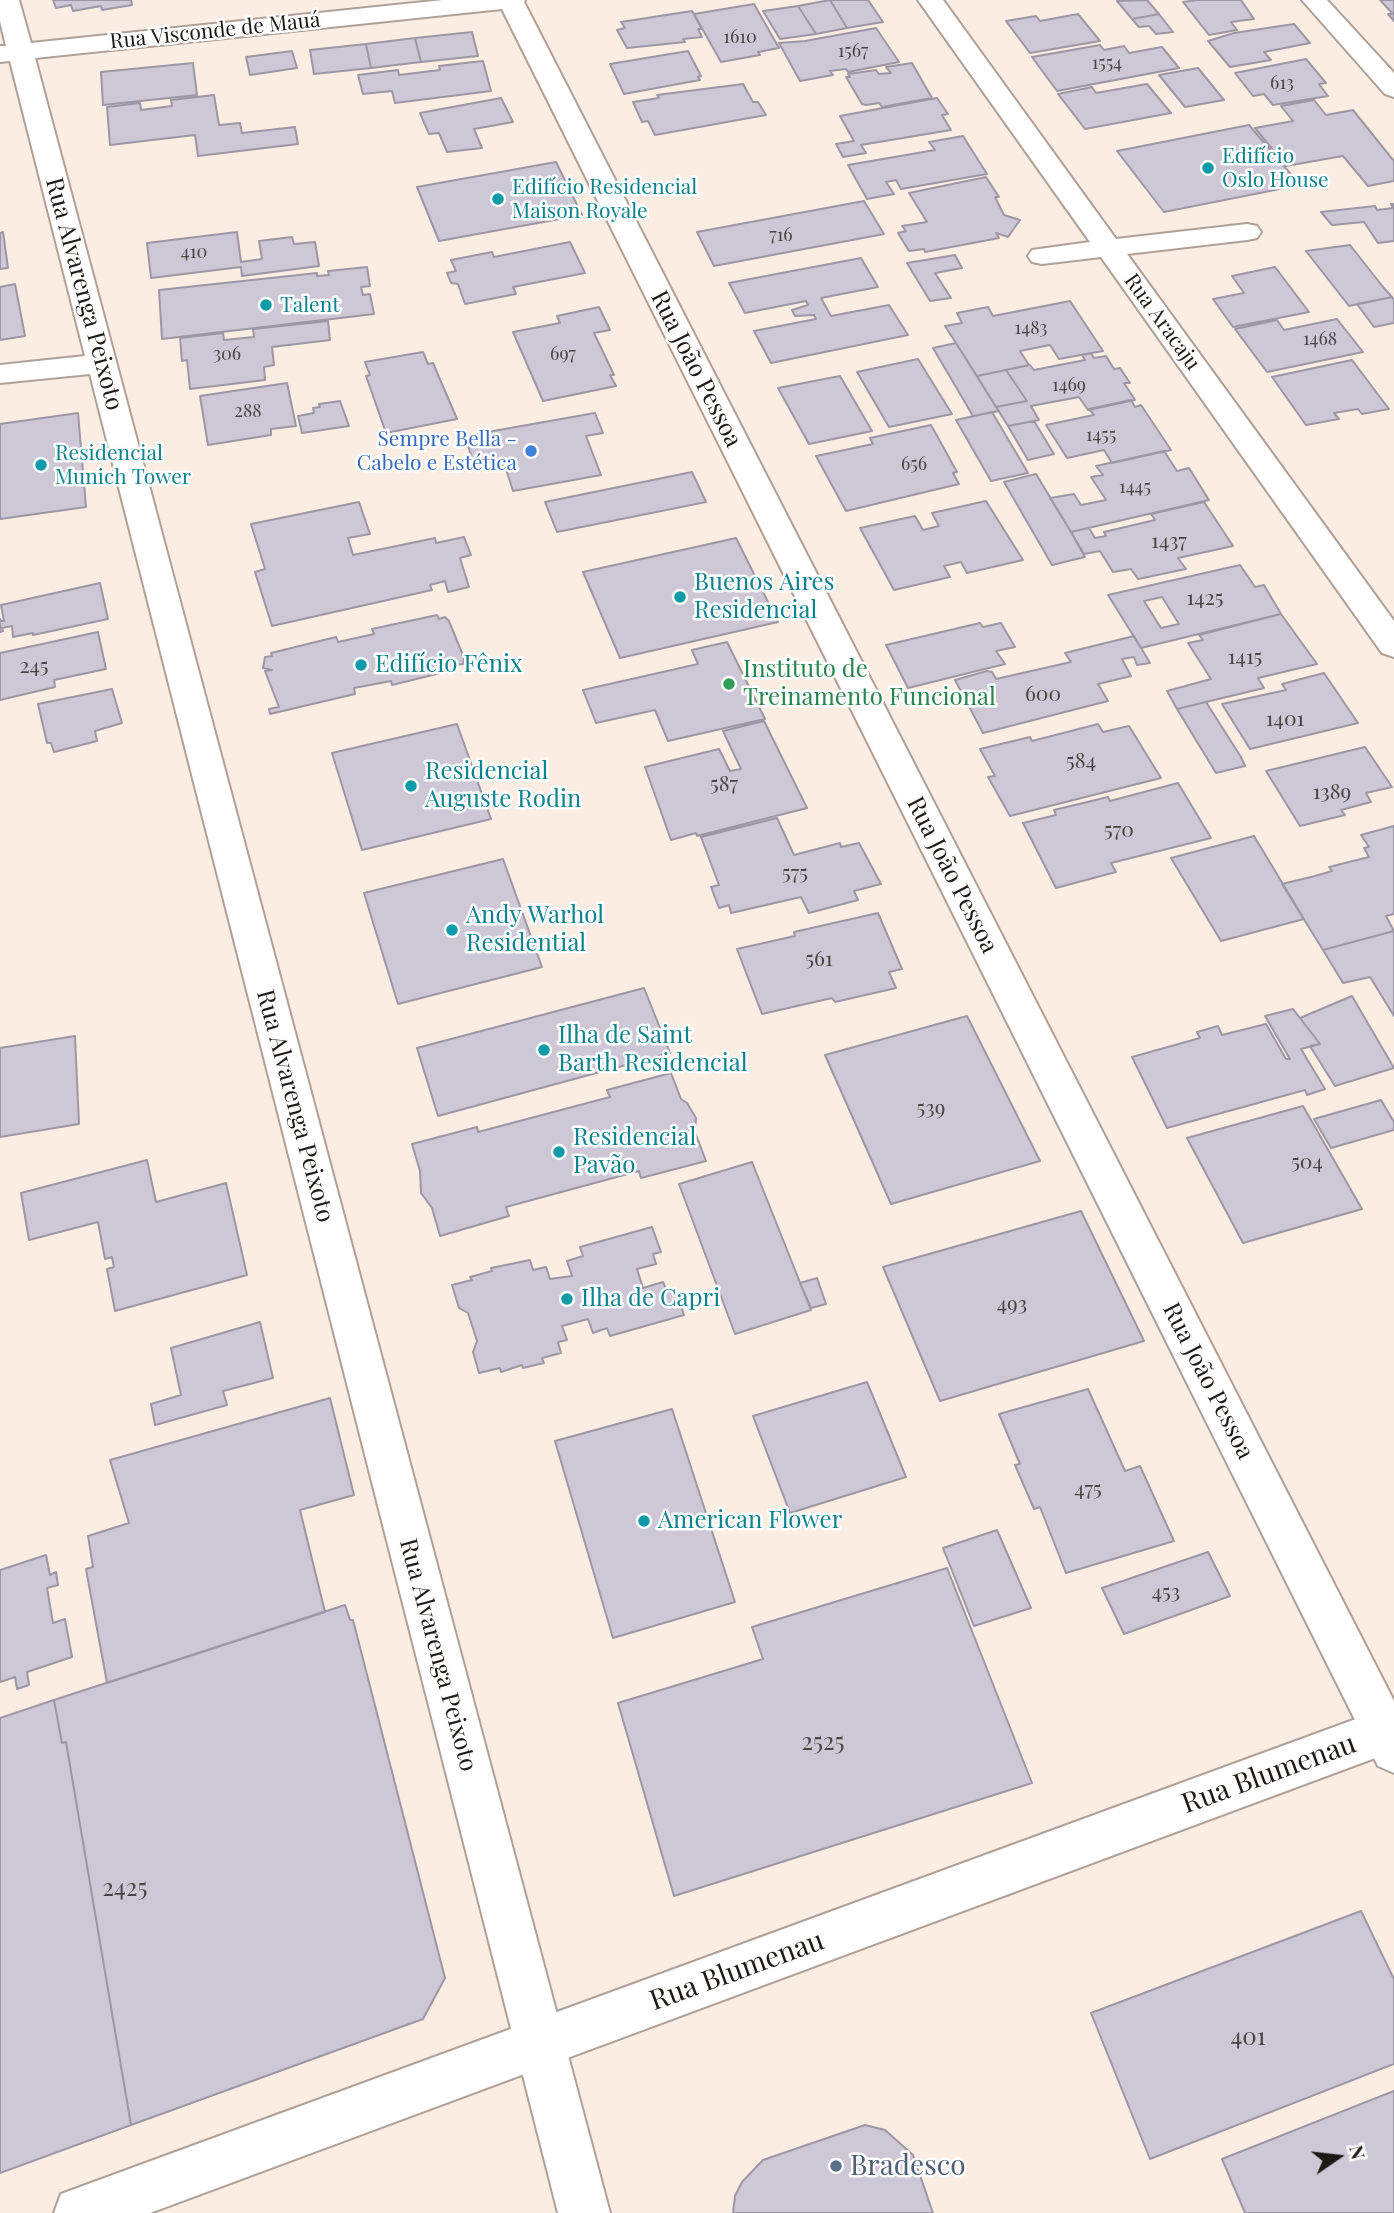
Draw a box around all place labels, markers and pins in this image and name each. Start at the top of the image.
place label: Edifício Oslo House [1222,143,1329,193]
marker: Edifício Oslo House [1200,160,1216,176]
place label: Edifício Residencial Maison Royale [512,174,697,224]
marker: Edifício Residencial Maison Royale [490,191,506,207]
place label: Talent [280,292,340,318]
marker: Talent [258,297,274,313]
place label: Sempre Bella - Cabelo e Estética [357,426,517,476]
place label: Residencial Munich Tower [55,440,191,490]
marker: Sempre Bella - Cabelo e Estética [523,443,539,459]
marker: Residencial Munich Tower [33,457,49,473]
place label: Buenos Aires Residencial [694,569,834,625]
marker: Buenos Aires Residencial [672,589,688,605]
place label: Edifício Fênix [375,651,522,679]
place label: Instituto de Treinamento Funcional [743,656,996,712]
marker: Edifício Fênix [353,657,369,673]
marker: Instituto de Treinamento Funcional [721,676,737,692]
place label: Residencial Auguste Rodin [425,758,581,814]
marker: Residencial Auguste Rodin [403,778,419,794]
place label: Andy Warhol Residential [466,902,604,958]
marker: Andy Warhol Residential [444,922,460,938]
place label: Ilha de Saint Barth Residencial [558,1022,748,1078]
marker: Ilha de Saint Barth Residencial [536,1042,552,1058]
place label: Residencial Pavão [573,1124,696,1180]
marker: Residencial Pavão [551,1144,567,1160]
place label: Ilha de Capri [581,1285,720,1313]
marker: Ilha de Capri [559,1291,575,1307]
place label: American Flower [658,1507,842,1535]
marker: American Flower [636,1513,652,1529]
place label: Bradesco [850,2149,966,2183]
marker: Bradesco [828,2158,844,2174]

